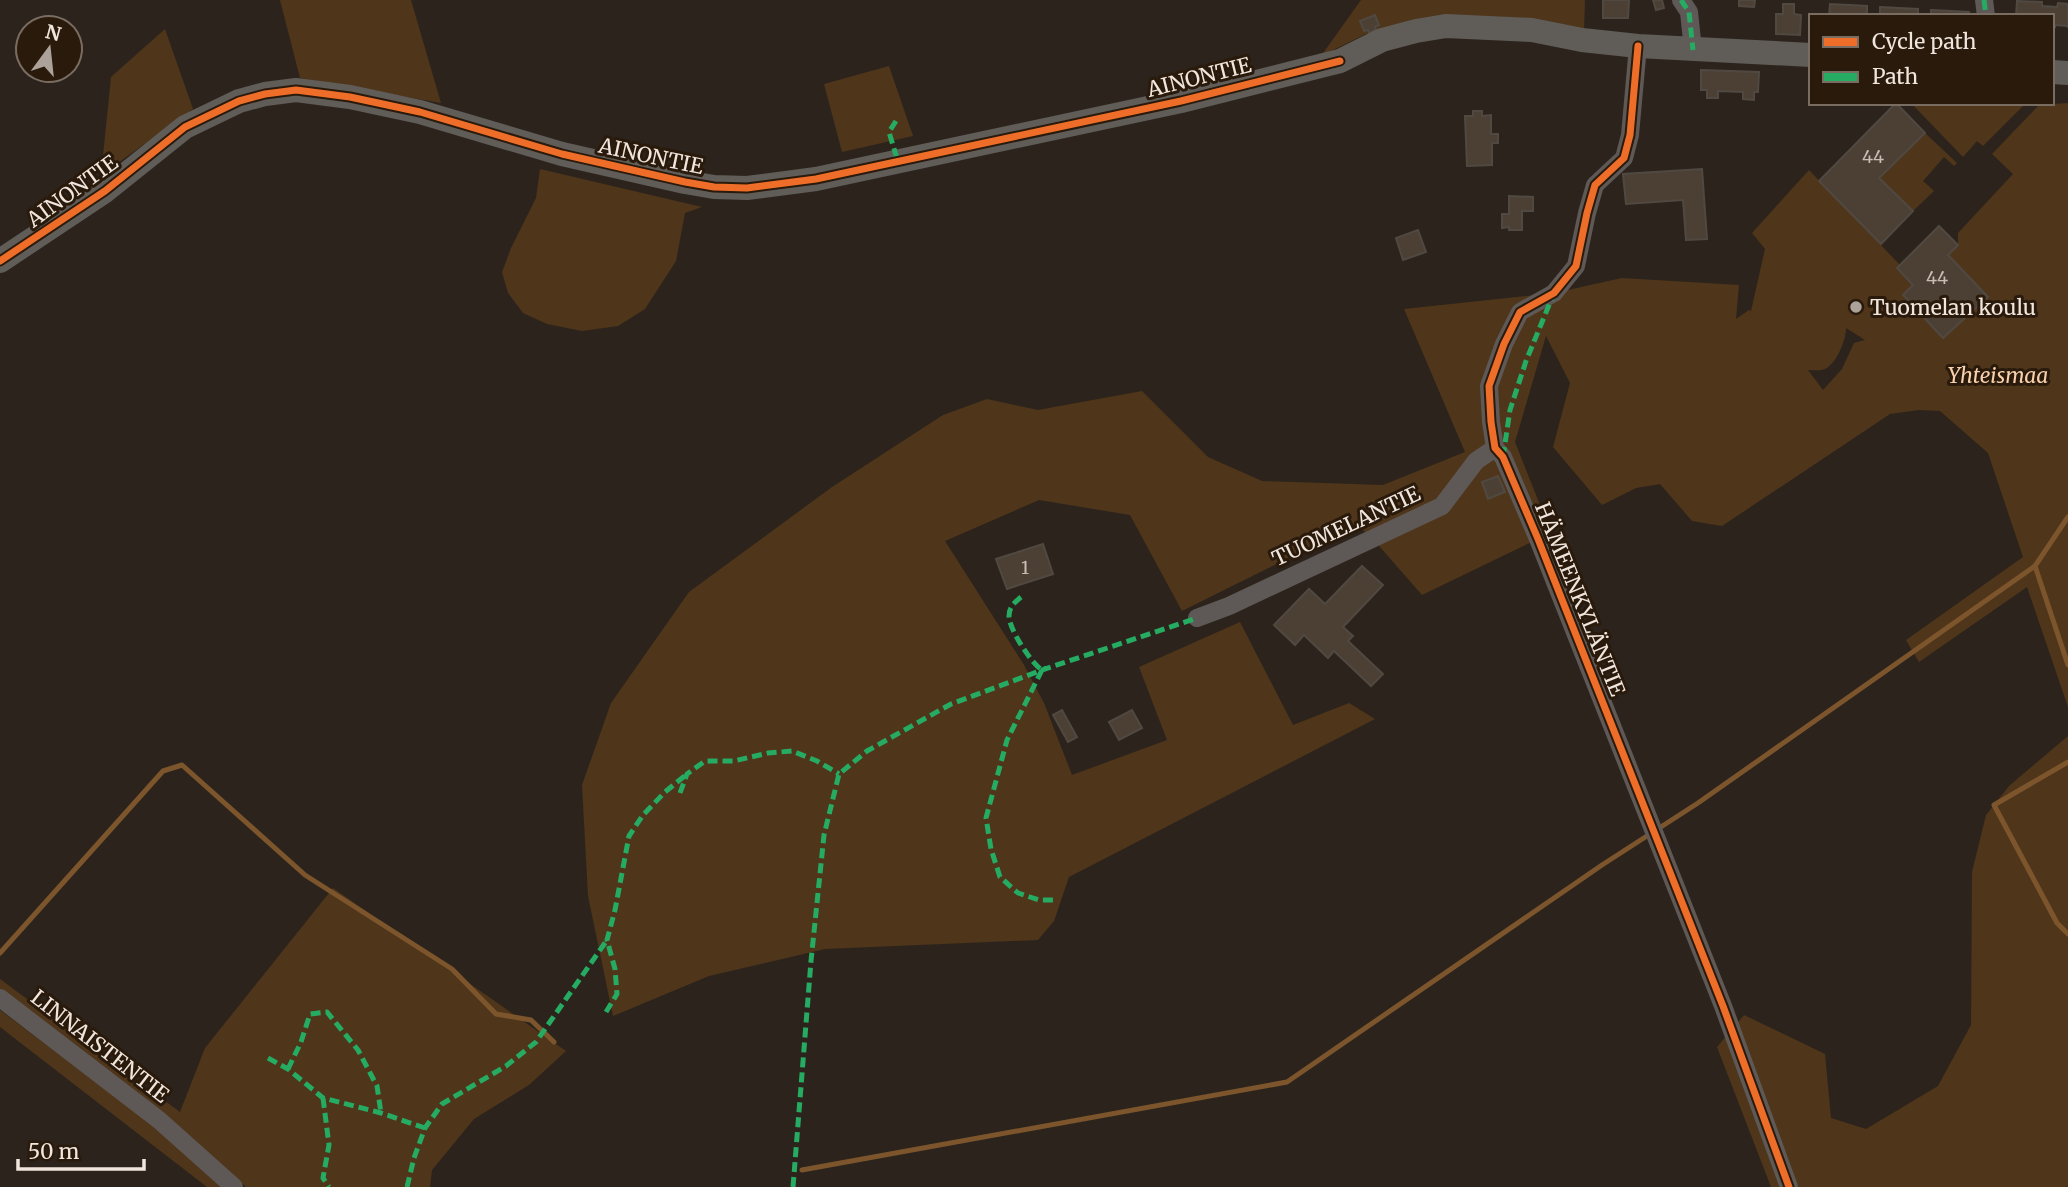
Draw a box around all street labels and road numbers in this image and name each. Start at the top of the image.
street label: AINONTIE [1143,51,1255,103]
street label: AINONTIE [595,132,706,180]
street label: AINONTIE [20,148,124,234]
street label: TUOMELANTIE [1268,480,1425,572]
street label: HÄMEENKYLÄNTIE [1529,498,1631,700]
street label: LINNAISTENTIE [25,984,175,1109]

